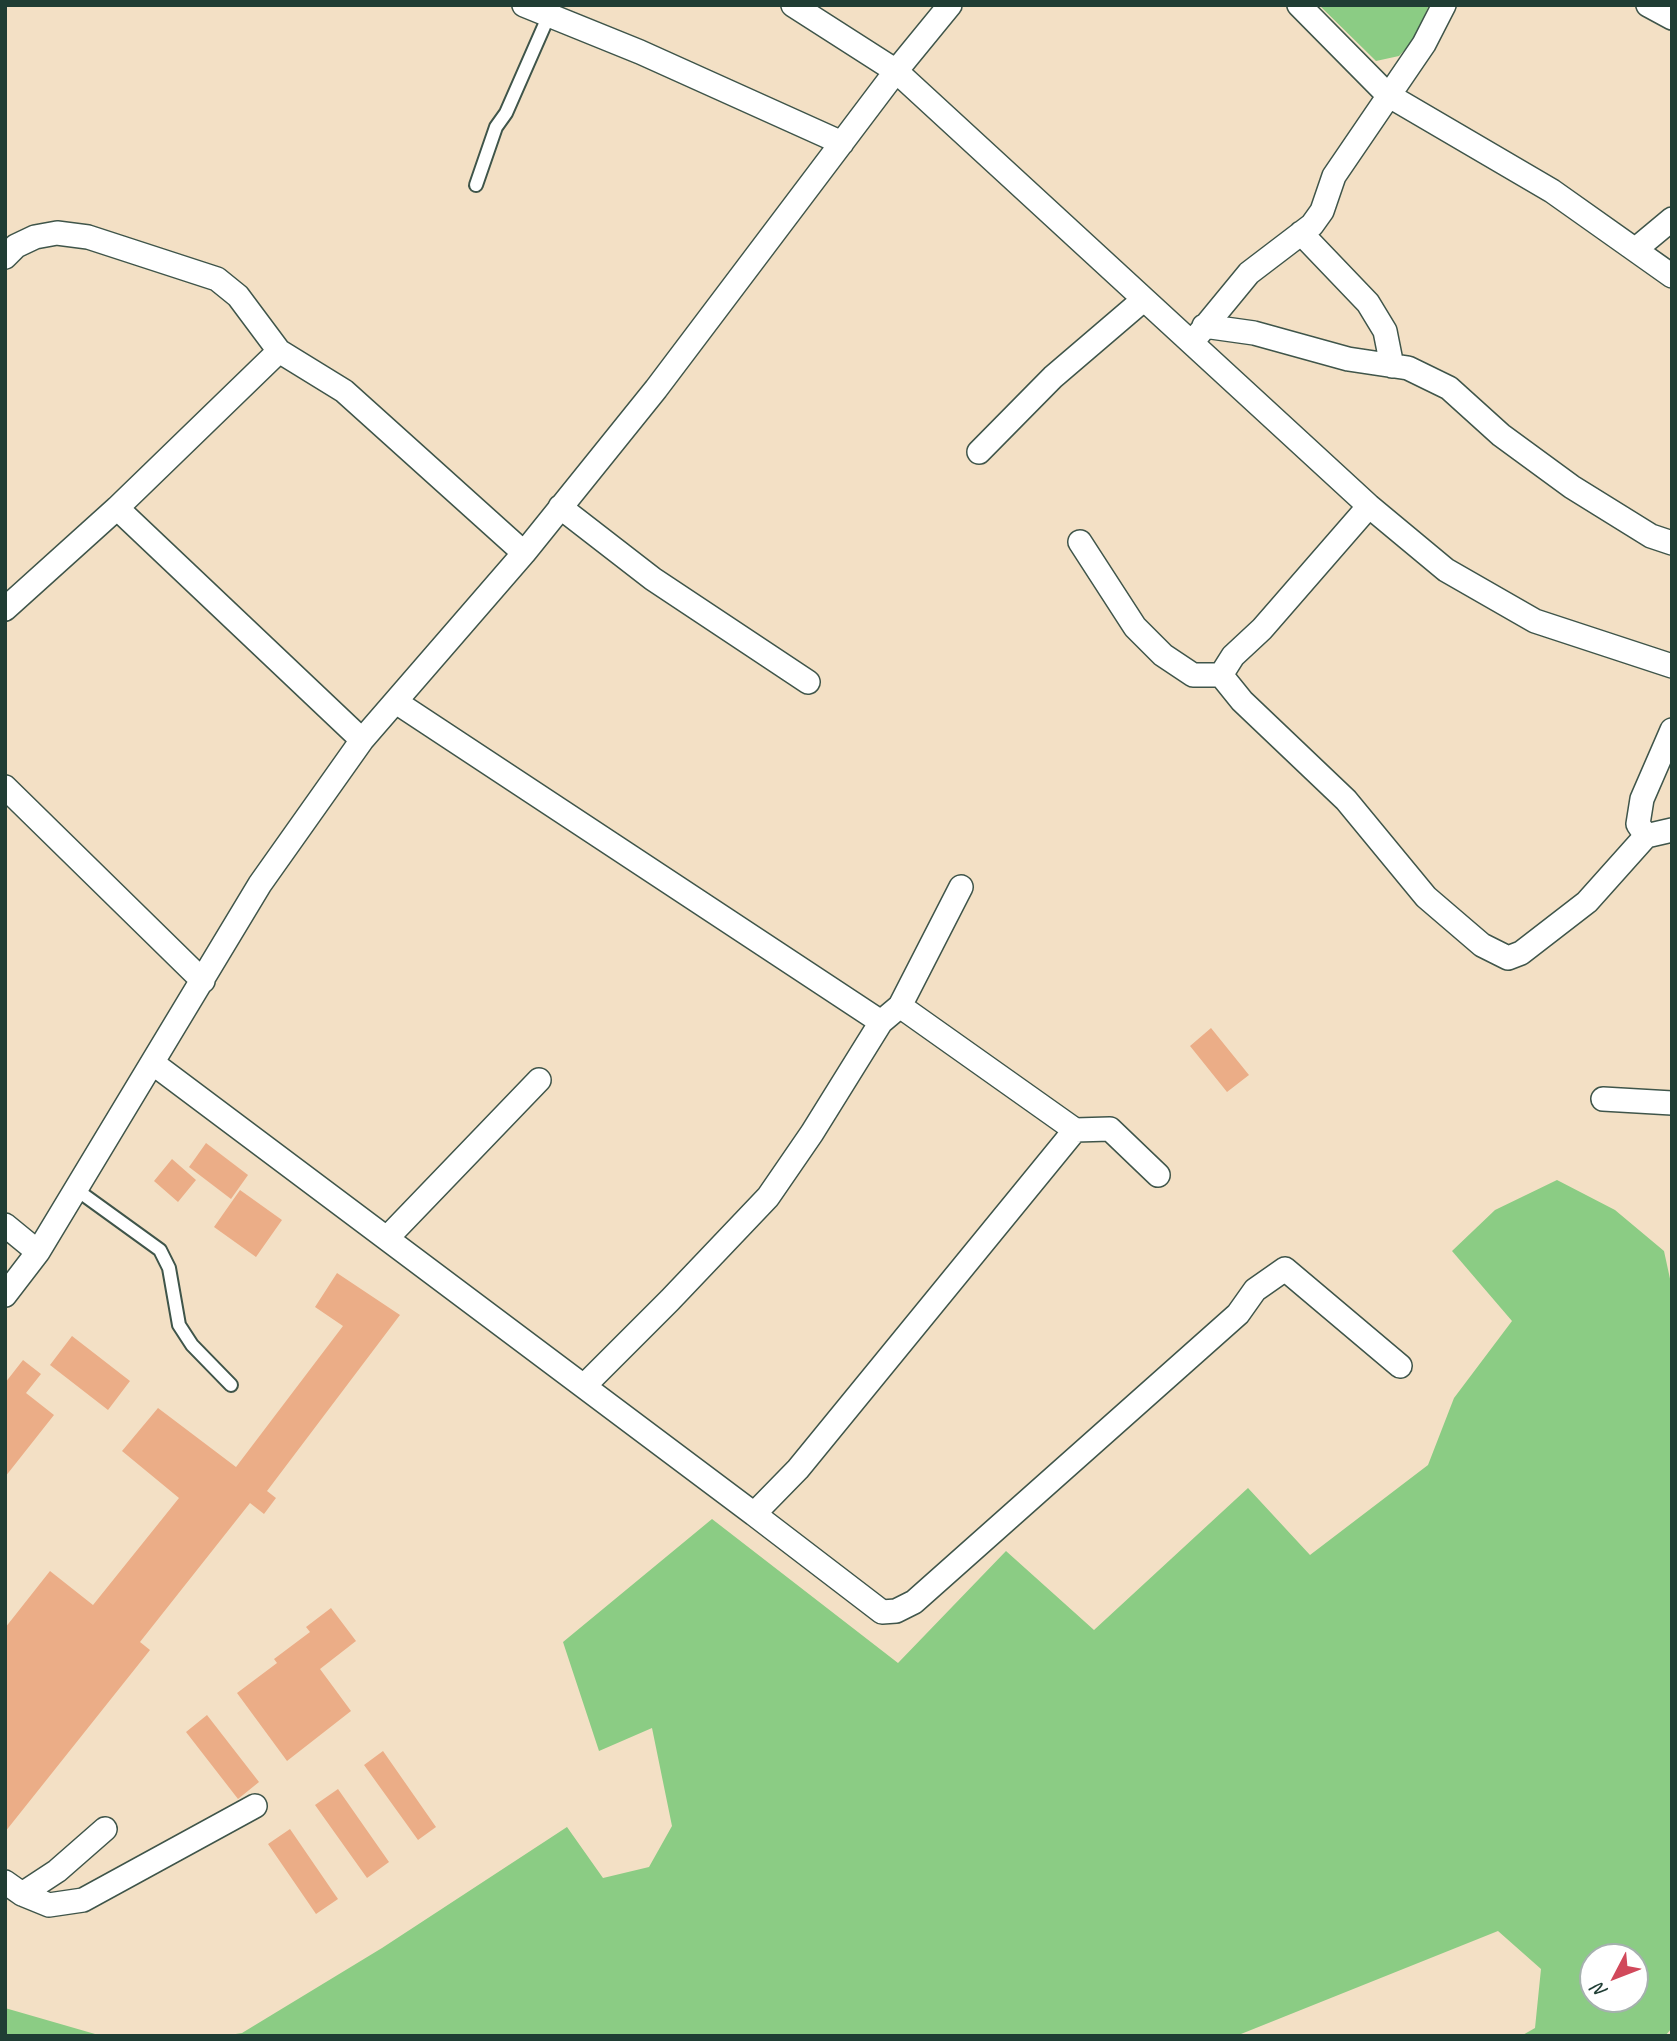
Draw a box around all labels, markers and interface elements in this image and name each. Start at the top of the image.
north arrow [1579,1943,1649,2013]
text: N [1587,1978,1613,2003]

